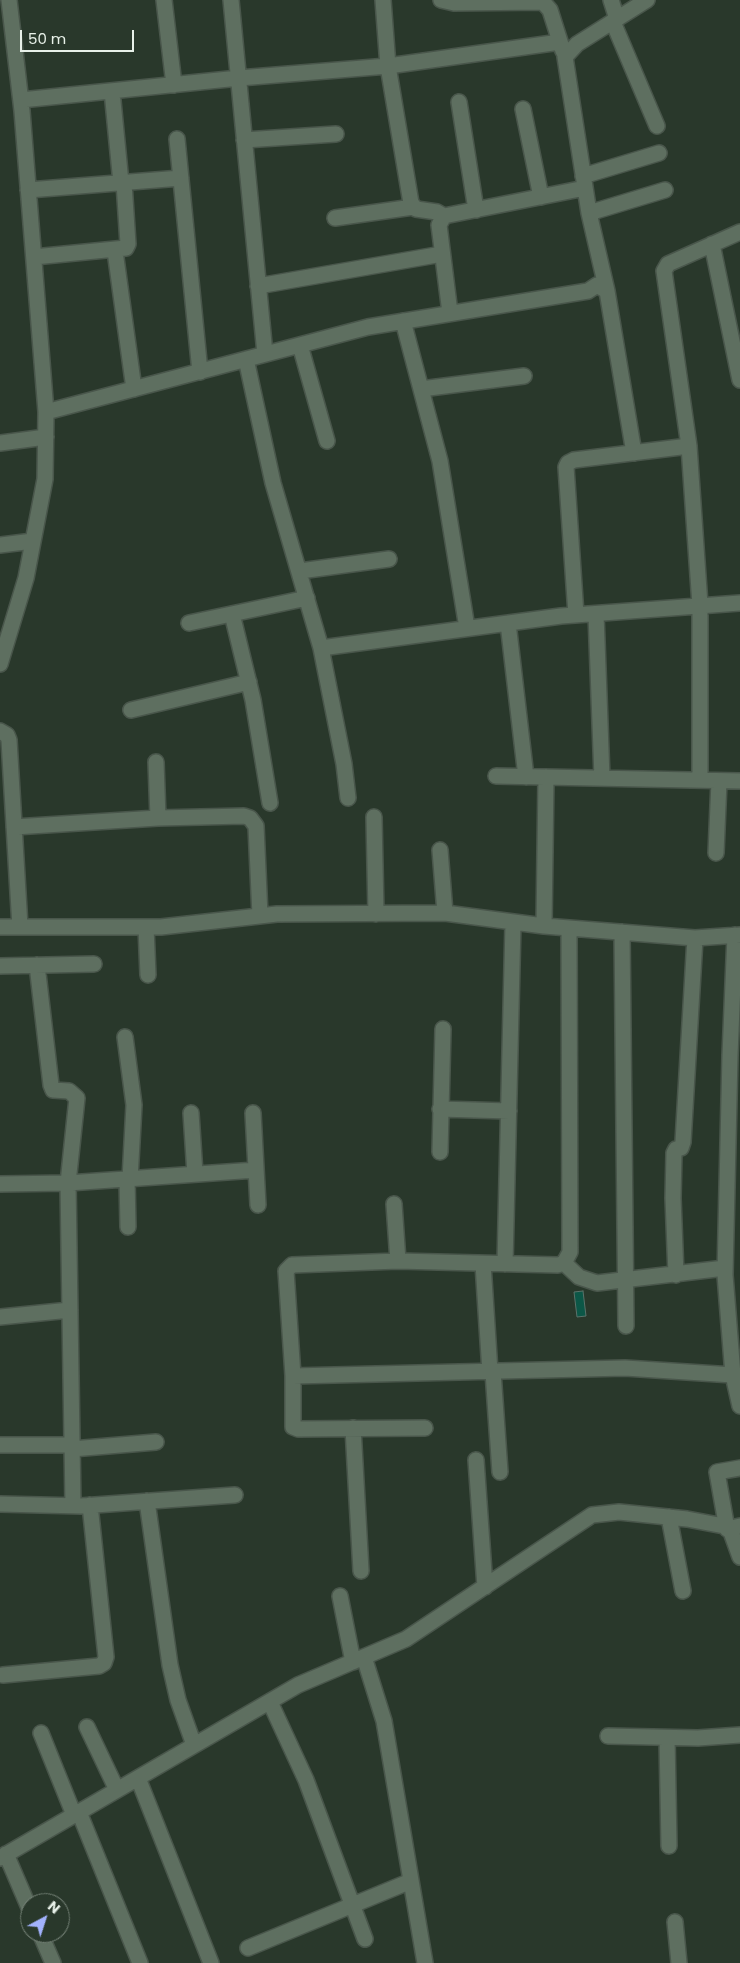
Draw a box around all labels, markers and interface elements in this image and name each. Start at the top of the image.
scale bar [22,20,136,52]
text: 50 m [28,28,66,49]
north arrow [20,1893,70,1943]
text: N [44,1896,64,1918]

